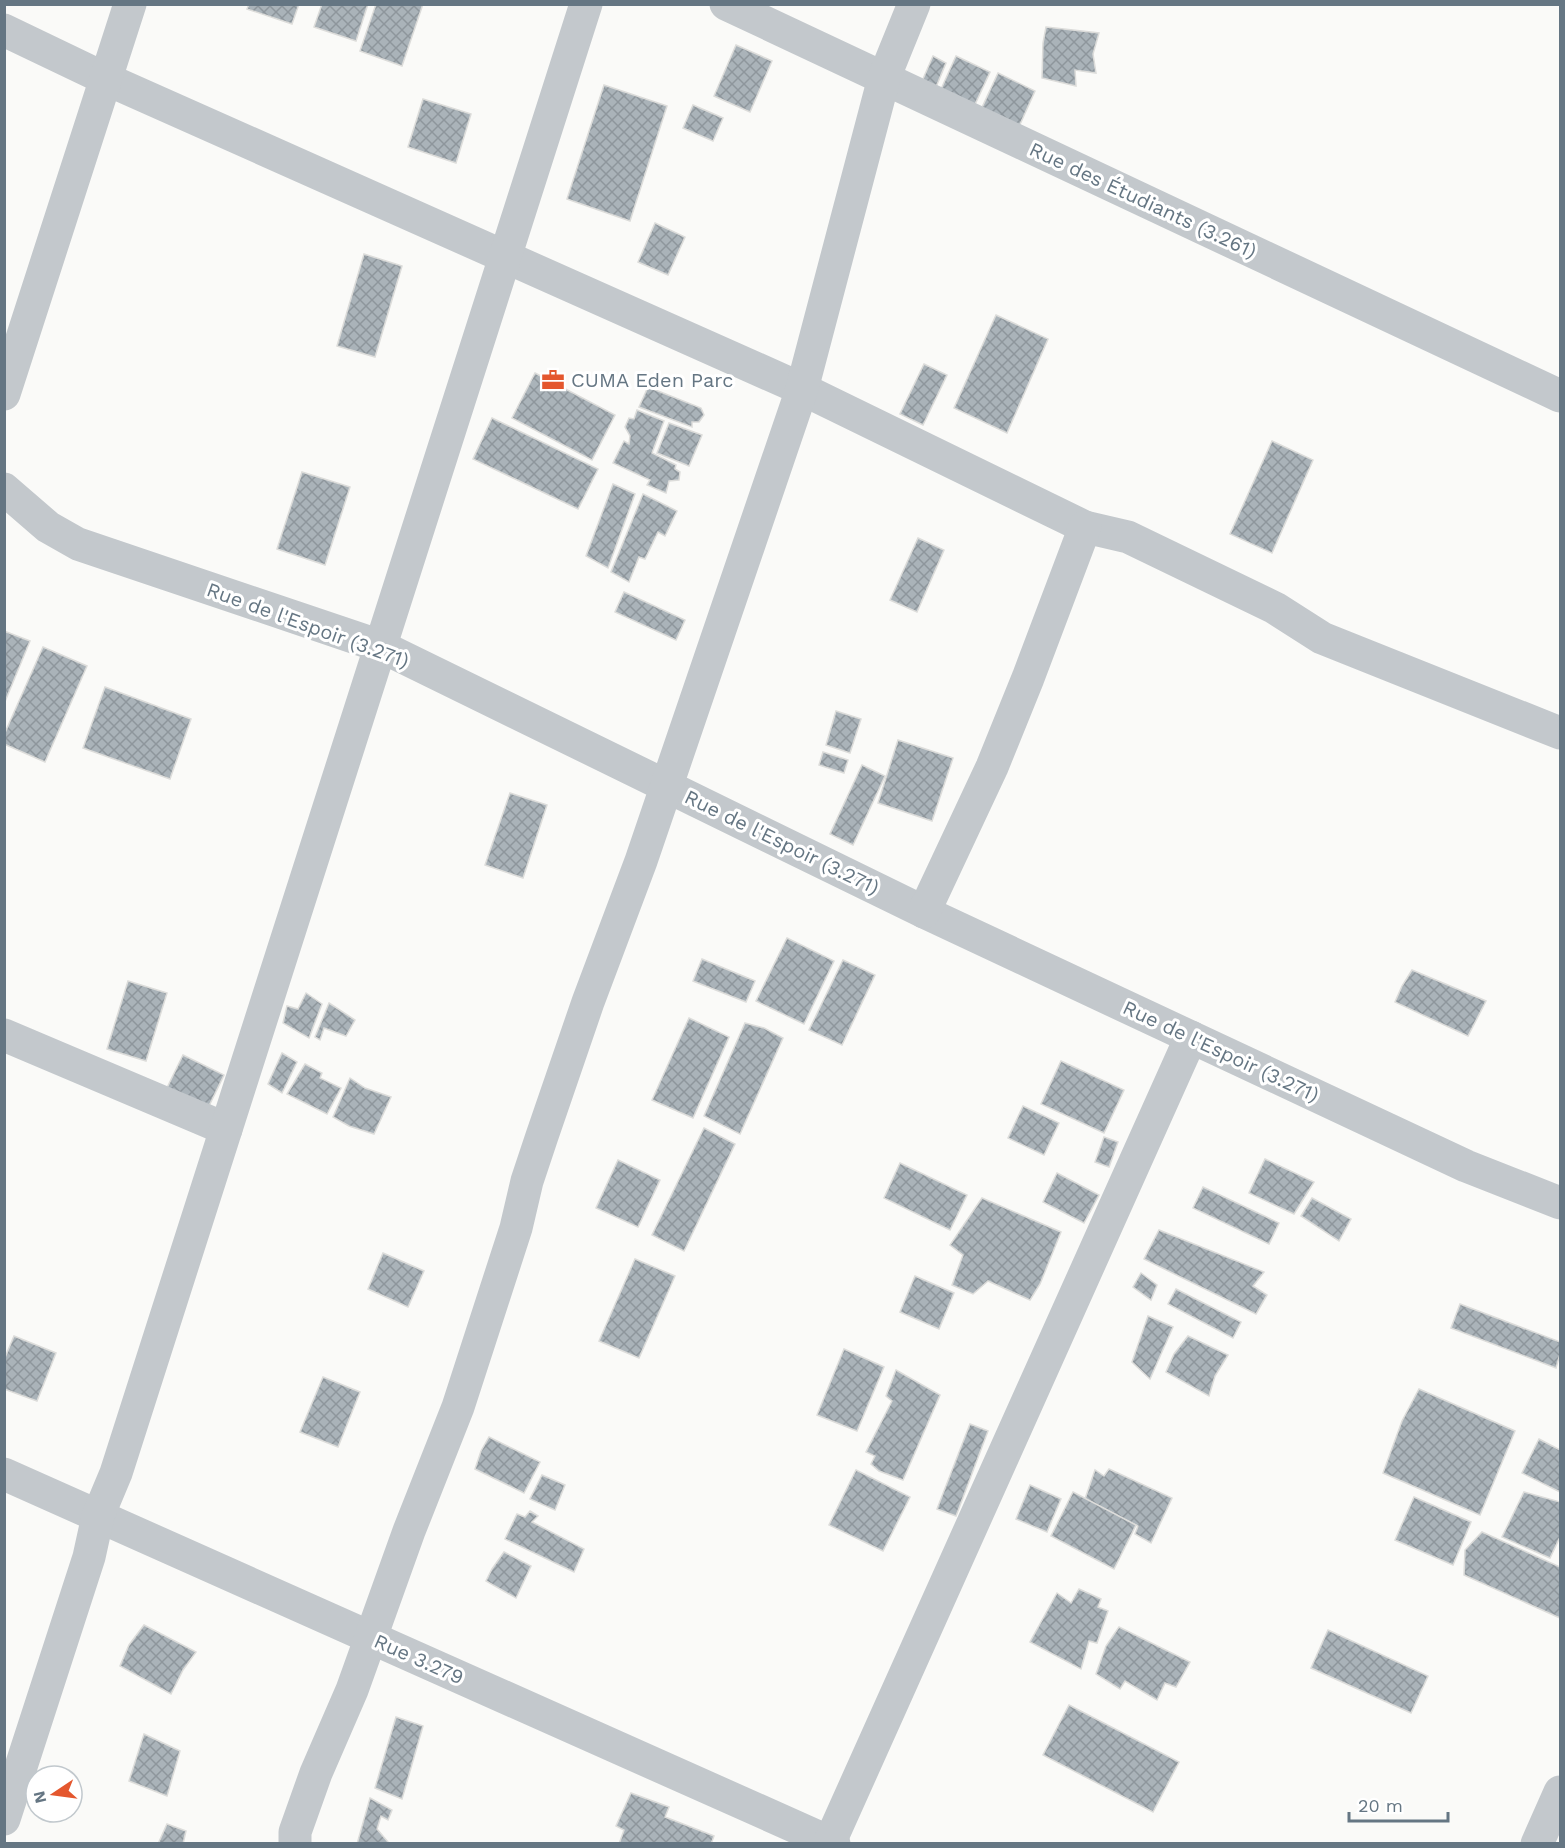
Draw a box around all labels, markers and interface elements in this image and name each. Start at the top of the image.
street label: Rue des Étudiants (3.261) [1026,137,1260,263]
office icon: CUMA Eden Parc [540,367,566,393]
place label: CUMA Eden Parc [571,368,733,392]
street label: Rue de l'Espoir (3.271) [204,577,412,673]
street label: Rue de l'Espoir (3.271) [681,784,883,900]
street label: Rue de l'Espoir (3.271) [1119,995,1323,1107]
street label: Rue 3.279 [370,1629,468,1689]
north arrow [24,1764,84,1824]
scale bar [1349,1785,1448,1823]
text: N [29,1789,50,1805]
text: 20 m [1358,1795,1403,1816]

